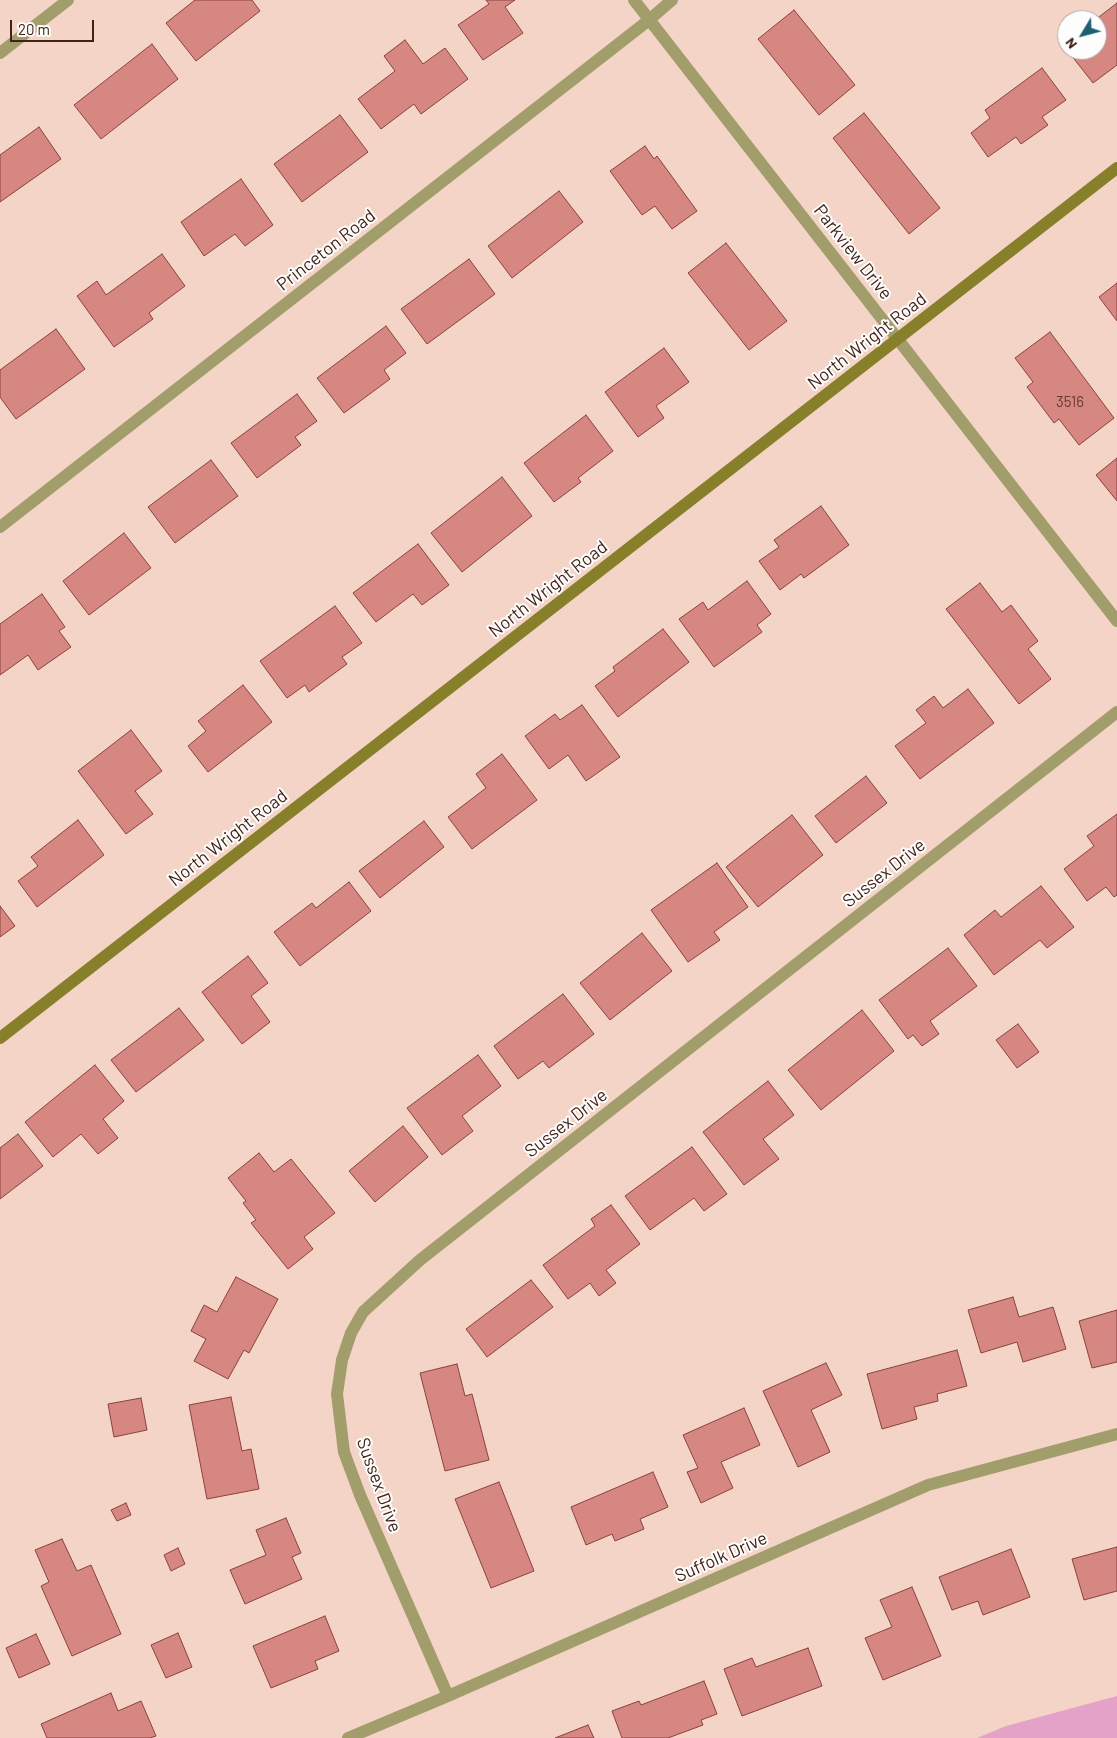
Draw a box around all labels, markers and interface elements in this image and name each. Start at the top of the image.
scale bar [12,10,96,42]
north arrow [1057,10,1107,60]
text: 20 m [18,20,50,38]
text: N [1061,35,1080,53]
street label: Parkview Drive [809,200,897,304]
street label: Princeton Road [272,205,380,295]
street label: North Wright Road [803,288,931,394]
house number: 3516 [1056,393,1084,411]
street label: North Wright Road [484,536,612,642]
street label: North Wright Road [164,785,292,891]
street label: Sussex Drive [838,834,930,912]
street label: Sussex Drive [520,1084,612,1162]
street label: Sussex Drive [352,1435,406,1535]
street label: Suffolk Drive [671,1527,771,1587]

